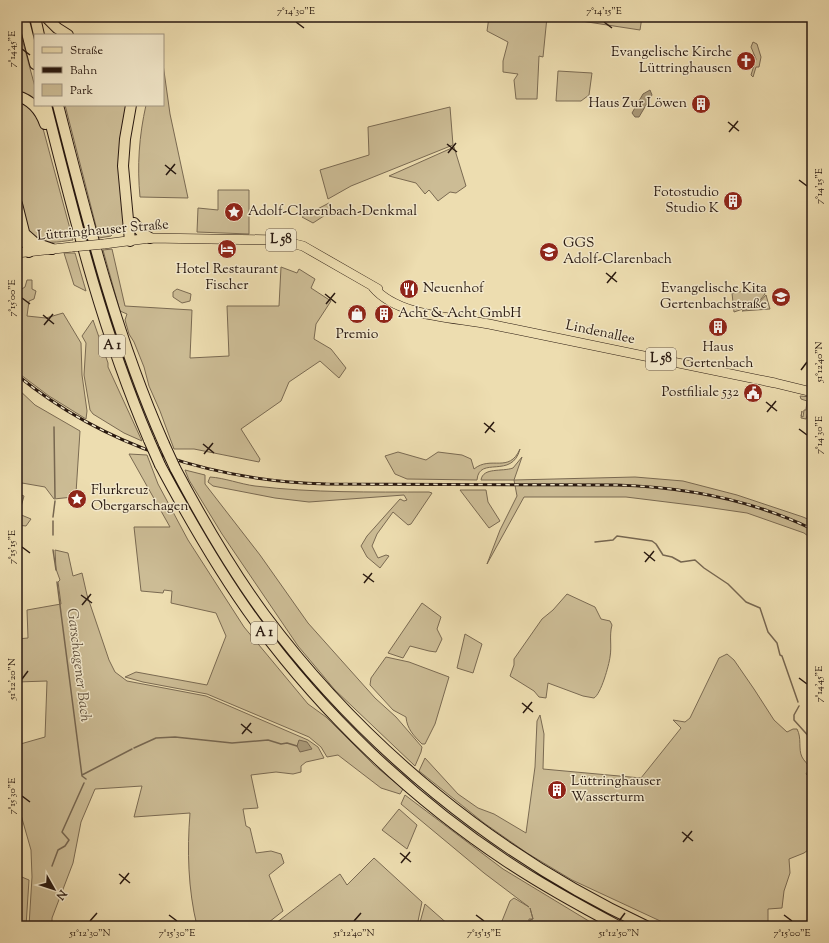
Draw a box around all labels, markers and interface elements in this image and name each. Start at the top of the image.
text: 7°14'30"E [277,4,315,19]
text: 7°14'15"E [586,4,622,19]
text: 7°14'45"E [5,31,20,67]
legend [34,34,164,106]
text: Straße [70,42,104,60]
place label: Evangelische Kirche Lüttringhausen [611,43,732,79]
church icon: Evangelische Kirche Lüttringhausen [735,50,757,72]
text: Bahn [70,62,97,80]
text: Park [70,82,93,100]
building icon: Haus Zur Löwen [690,93,712,115]
place label: Haus Zur Löwen [588,94,687,114]
text: 7°14'15"E [812,168,827,204]
place label: Fotostudio Studio K [654,183,719,219]
building icon: Fotostudio Studio K [722,190,744,212]
place icon: Adolf-Clarenbach-Denkmal [223,201,245,223]
place label: Adolf-Clarenbach-Denkmal [248,202,417,222]
street label: Lüttringhauser Straße [36,215,170,247]
road number: L 58 [266,229,296,251]
place label: GGS Adolf-Clarenbach [563,234,672,270]
hotel icon: Hotel Restaurant Fischer [216,238,238,260]
school or university icon: GGS Adolf-Clarenbach [538,241,560,263]
place label: Hotel Restaurant Fischer [176,260,278,296]
restaurant icon: Neuenhof [398,278,420,300]
text: 7°15'00"E [5,279,20,317]
place label: Neuenhof [423,279,485,299]
place label: Evangelische Kita Gertenbachstraße [660,279,768,315]
school or university icon: Evangelische Kita Gertenbachstraße [770,286,792,308]
shop icon: Premio [346,303,368,325]
building icon: Acht & Acht GmbH [373,303,395,325]
place label: Acht & Acht GmbH [398,304,521,324]
street label: Lindenallee [564,316,636,350]
building icon: Haus Gertenbach [707,316,729,338]
place label: Premio [336,325,379,345]
road number: A 1 [99,335,125,357]
place label: Haus Gertenbach [682,338,754,374]
text: 51°12'40"N [812,341,827,384]
road number: L 58 [646,348,676,370]
public building icon: Postfiliale 532 [742,382,764,404]
place label: Postfiliale 532 [662,383,739,403]
text: 7°14'30"E [812,416,827,454]
place label: Flurkreuz Obergarschagen [91,481,189,517]
place icon: Flurkreuz Obergarschagen [66,488,88,510]
text: 7°15'15"E [5,530,20,564]
water label: Garschagener Bach [61,607,95,724]
road number: A 1 [251,622,277,644]
text: 51°12'20"N [5,658,20,701]
text: 7°14'45"E [812,666,827,702]
place label: Lüttringhauser Wasserturm [571,772,662,808]
text: 7°15'30"E [5,778,20,814]
building icon: Lüttringhauser Wasserturm [546,779,568,801]
north arrow [34,869,74,909]
text: N [52,885,71,903]
text: 51°12'30"N [68,926,111,941]
text: 7°15'30"E [159,926,195,941]
text: 51°12'40"N [332,926,375,941]
text: 7°15'15"E [467,926,501,941]
text: 51°12'50"N [598,926,639,941]
text: 7°15'00"E [773,926,811,941]

